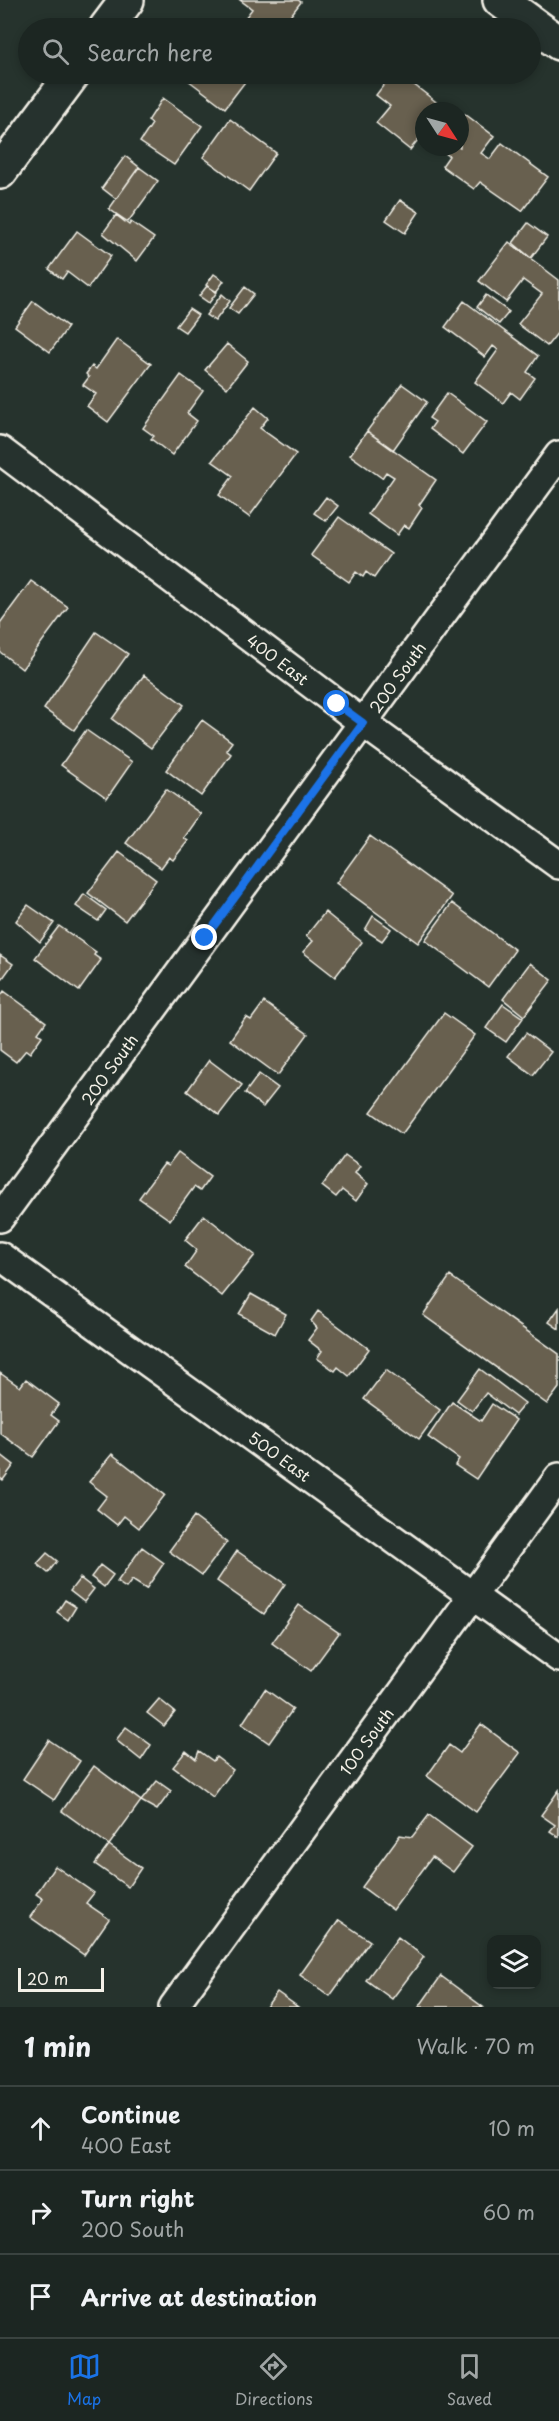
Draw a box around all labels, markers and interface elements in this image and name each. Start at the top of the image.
search box [18,18,541,84]
icon: search [39,35,72,68]
text: Search here [87,35,213,68]
north arrow [415,102,469,156]
street label: 400 East [242,628,314,690]
street label: 200 South [363,636,431,718]
route start [323,690,349,716]
route end [191,924,217,950]
street label: 200 South [75,1028,143,1110]
street label: 500 East [244,1425,316,1487]
street label: 100 South [333,1702,399,1780]
map controls [487,1935,541,1989]
button: layers [487,1935,541,1989]
scale bar [18,1965,104,1992]
text: 20 m [27,1966,68,1990]
text: 1 min [24,2027,91,2066]
text: Walk · 70 m [417,2031,535,2061]
text: Continue [81,2097,180,2130]
icon: ahead [24,2112,57,2145]
text: 10 m [488,2113,535,2143]
text: 400 East [81,2130,171,2160]
text: Turn right [81,2181,194,2214]
icon: right [24,2196,57,2229]
text: 60 m [483,2197,535,2227]
text: 200 South [81,2214,184,2244]
icon: arrive [24,2280,57,2313]
text: Arrive at destination [81,2280,317,2313]
tab: Map [67,2350,101,2410]
tab: Directions [235,2350,313,2410]
tab: Saved [447,2350,492,2410]

